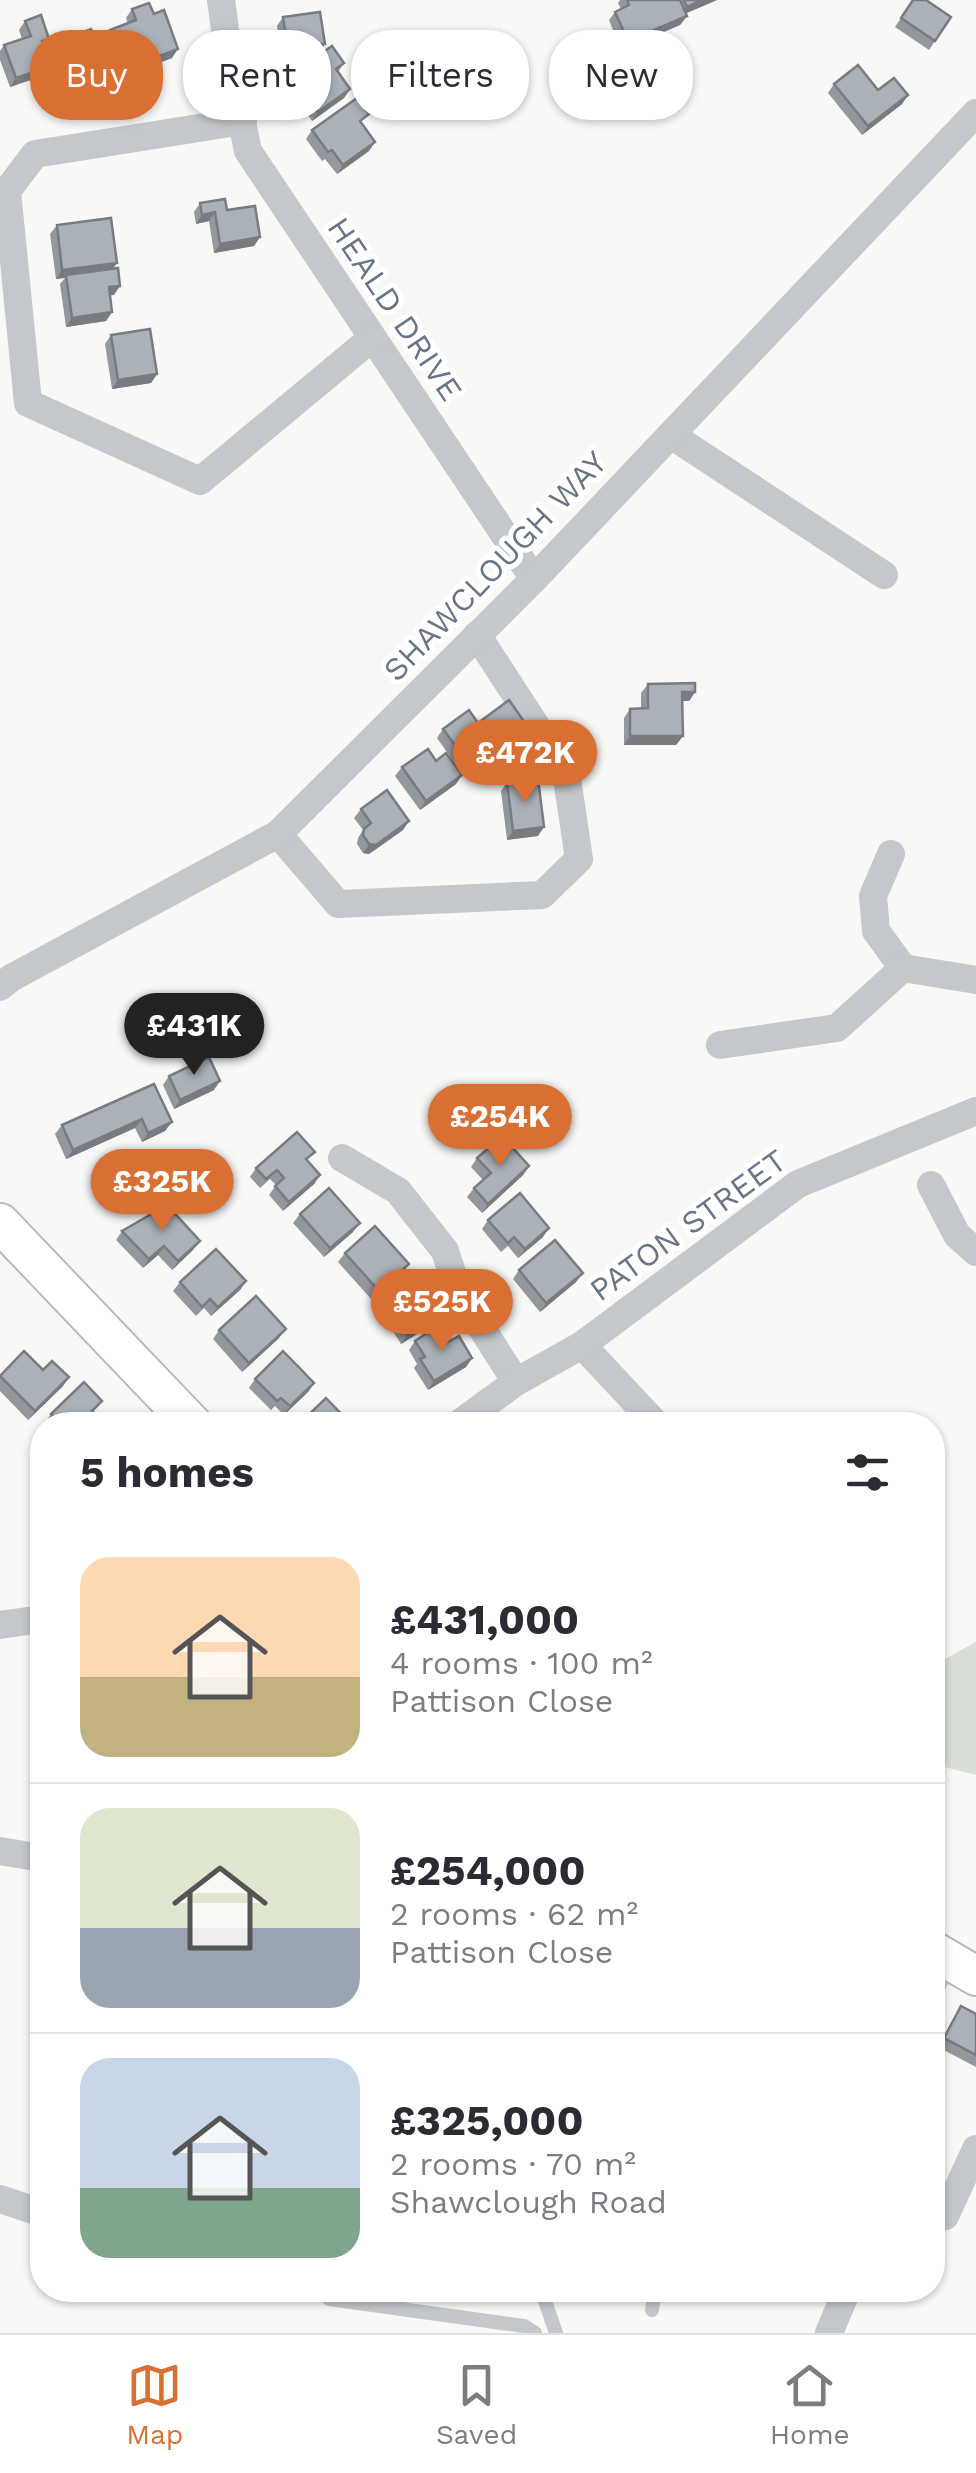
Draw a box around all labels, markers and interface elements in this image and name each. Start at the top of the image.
chip: Buy [30,30,163,120]
chip: Rent [183,30,331,120]
chip: Filters [351,30,529,120]
chip: New [549,30,693,120]
street label: HEALD DRIVE [320,210,470,408]
street label: SHAWCLOUGH WAY [375,443,615,689]
pin: £472K [455,720,595,805]
text: £472K [475,733,575,771]
pin: £431K [124,993,264,1078]
text: £431K [146,1006,242,1044]
pin: £254K [430,1084,570,1169]
text: £254K [450,1097,550,1135]
street label: PATON STREET [582,1141,794,1309]
pin: £325K [92,1149,232,1234]
text: £325K [113,1162,211,1200]
pin: £525K [372,1269,512,1354]
text: £525K [393,1282,491,1320]
icon: filters [840,1445,895,1500]
text: 5 homes [80,1448,254,1497]
text: £431,000 [390,1595,579,1644]
icon: home [160,1597,280,1717]
text: 4 rooms · 100 m² [390,1644,653,1682]
text: Pattison Close [390,1682,613,1720]
text: £254,000 [390,1846,585,1895]
icon: home [160,1848,280,1968]
text: 2 rooms · 62 m² [390,1895,638,1933]
text: Pattison Close [390,1933,613,1971]
text: £325,000 [390,2096,583,2145]
icon: home [160,2098,280,2218]
text: 2 rooms · 70 m² [390,2145,636,2183]
text: Shawclough Road [390,2183,667,2221]
tab: Map [126,2358,183,2451]
tab: Saved [436,2358,517,2451]
tab: Home [770,2358,850,2451]

